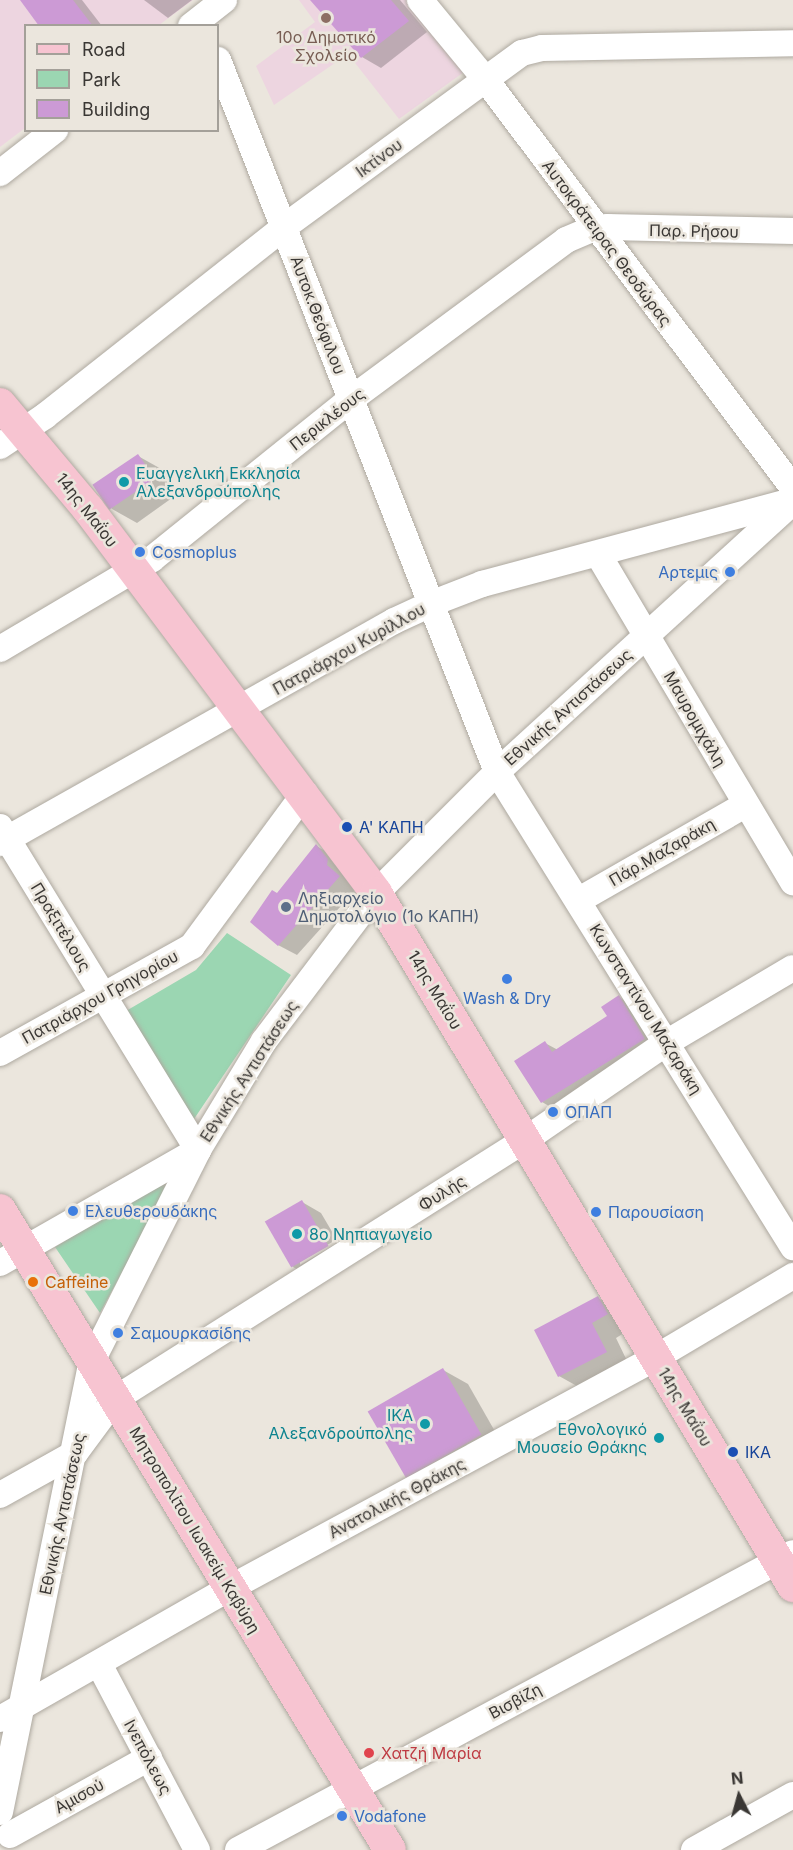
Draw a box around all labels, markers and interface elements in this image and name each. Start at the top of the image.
marker: 10ο Δημοτικό Σχολείο [319,11,333,25]
legend [24,24,219,132]
place label: 10ο Δημοτικό Σχολείο [276,27,376,65]
text: Road [82,39,125,60]
text: Park [82,69,121,90]
text: Building [82,99,150,120]
street label: Ικτίνου [352,135,406,181]
street label: Αυτοκράτειρας Θεοδώρας [538,156,676,330]
street label: Παρ. Ρήσου [649,221,739,241]
street label: Αυτοκ.Θεόφιλου [287,253,349,377]
street label: Περικλέους [286,384,368,454]
place label: Ευαγγελική Εκκλησία Αλεξανδρούπολης [136,463,300,501]
street label: 14ης Μαΐου [52,469,122,551]
marker: Ευαγγελική Εκκλησία Αλεξανδρούπολης [117,475,131,489]
place label: Cosmoplus [152,542,237,562]
marker: Cosmoplus [133,545,147,559]
place label: Αρτεμις [658,562,718,582]
marker: Αρτεμις [723,565,737,579]
street label: Πατριάρχου Κυρίλλου [269,599,429,699]
street label: Εθνικής Αντιστάσεως [500,645,636,769]
street label: Μαυρομιχάλη [660,668,730,770]
street label: Πάρ.Μαζαράκη [606,814,718,890]
place label: Α' ΚΑΠΗ [359,817,424,837]
marker: Α' ΚΑΠΗ [340,820,354,834]
street label: Πραξιτέλους [27,879,95,975]
place label: Ληξιαρχείο Δημοτολόγιο (1ο ΚΑΠΗ) [298,888,479,926]
marker: Ληξιαρχείο Δημοτολόγιο (1ο ΚΑΠΗ) [279,900,293,914]
street label: Κωνσταντίνου Μαζαράκη [586,920,706,1098]
street label: Πατριάρχου Γρηγορίου [19,946,181,1048]
street label: 14ης Μαΐου [404,947,466,1033]
marker: Wash & Dry [500,972,514,986]
place label: Wash & Dry [463,988,551,1008]
street label: Εθνικής Αντιστάσεως [196,997,302,1145]
place label: ΟΠΑΠ [565,1102,612,1122]
marker: ΟΠΑΠ [546,1105,560,1119]
street label: Φυλής [415,1171,469,1215]
place label: Ελευθερουδάκης [85,1201,217,1221]
place label: Παρουσίαση [608,1202,704,1222]
marker: Ελευθερουδάκης [66,1204,80,1218]
marker: Παρουσίαση [589,1205,603,1219]
place label: 8ο Νηπιαγωγείο [309,1224,433,1244]
marker: 8ο Νηπιαγωγείο [290,1227,304,1241]
place label: Caffeine [45,1272,108,1292]
marker: Caffeine [26,1275,40,1289]
place label: Σαμουρκασίδης [130,1323,251,1343]
marker: Σαμουρκασίδης [111,1326,125,1340]
street label: 14ης Μαΐου [654,1364,716,1450]
place label: ΙΚΑ Αλεξανδρούπολης [268,1405,413,1443]
marker: ΙΚΑ Αλεξανδρούπολης [418,1417,432,1431]
place label: Εθνολογικό Μουσείο Θράκης [517,1419,647,1457]
street label: Μητροπολίτου Ιωακείμ Καβύρη [126,1423,264,1637]
street label: Εθνικής Αντιστάσεως [35,1431,89,1597]
marker: Εθνολογικό Μουσείο Θράκης [652,1431,666,1445]
place label: ΙΚΑ [745,1442,771,1462]
marker: ΙΚΑ [726,1445,740,1459]
street label: Ανατολικής Θράκης [325,1454,469,1542]
street label: Βισβίζη [485,1679,545,1723]
street label: Ινεπόλεως [120,1716,176,1798]
place label: Χατζή Μαρία [381,1743,482,1763]
marker: Χατζή Μαρία [362,1746,376,1760]
north arrow [709,1766,769,1826]
text: N [730,1768,744,1789]
street label: Αμισού [51,1775,107,1817]
place label: Vodafone [354,1806,426,1826]
marker: Vodafone [335,1809,349,1823]

